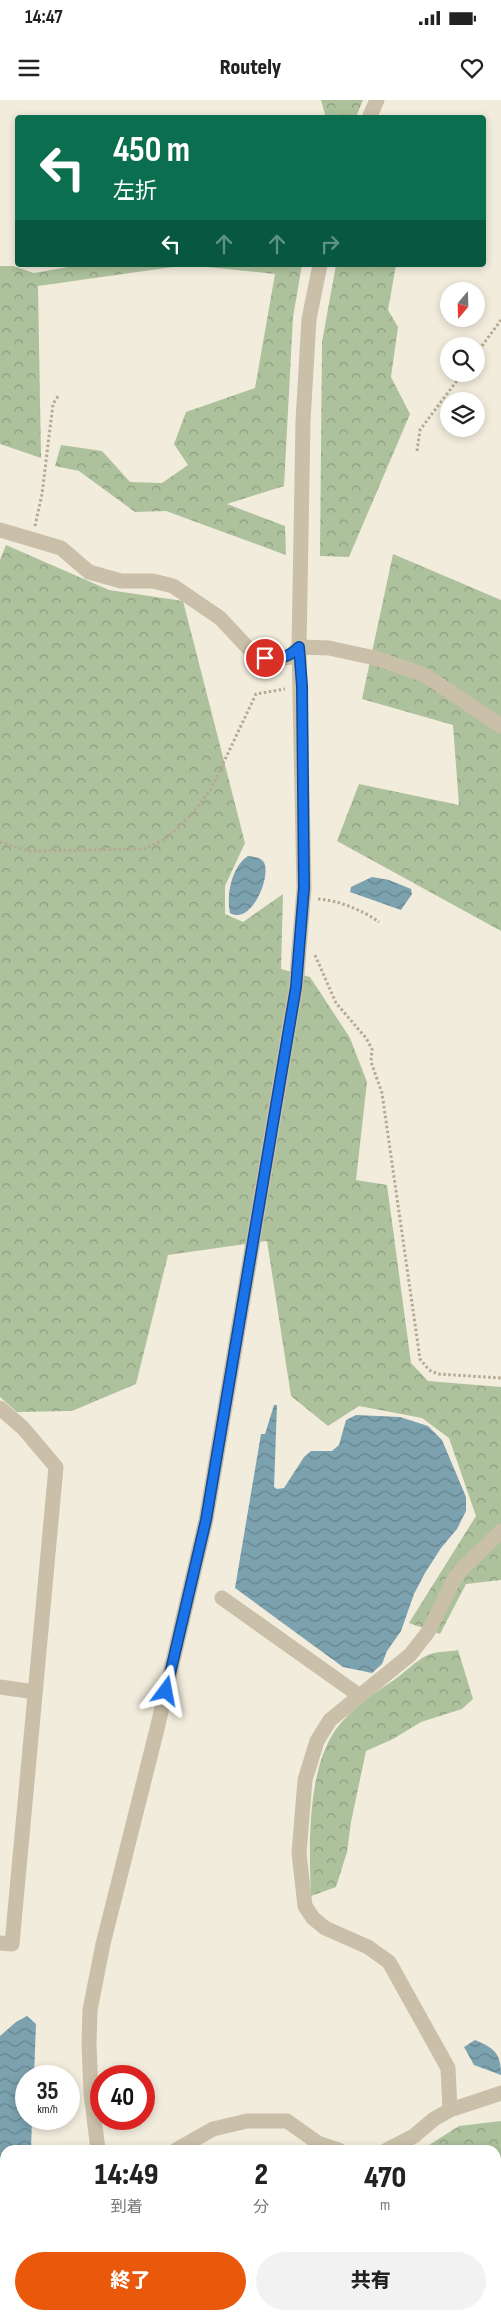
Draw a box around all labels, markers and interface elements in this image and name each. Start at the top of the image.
text: 14:47 [25,6,63,29]
icon: menu [15,54,43,82]
text: Routely [220,54,281,81]
icon: heart [458,54,486,82]
text: 450 m [113,129,190,172]
icon: left [30,135,95,200]
text: 左折 [113,178,157,205]
icon: left [157,230,185,258]
icon: ahead [210,230,238,258]
icon: ahead [263,230,291,258]
icon: right [316,230,344,258]
north arrow [440,282,485,328]
map controls [440,282,485,437]
button: search [440,337,485,382]
button: layers [440,392,485,437]
pin [244,637,286,679]
icon: arrive [251,644,279,672]
position arrow [139,1664,191,1716]
speed limit sign: 40 [90,2065,155,2130]
text: 35 [36,2076,59,2107]
text: km/h [37,2102,58,2117]
text: 14:49 [95,2157,158,2193]
text: 2 [254,2157,268,2193]
text: 470 [364,2160,406,2196]
text: m [380,2196,390,2215]
text: 到着 [111,2198,143,2217]
text: 分 [253,2198,269,2217]
button: 終了 [15,2252,246,2310]
button: 共有 [256,2252,486,2310]

